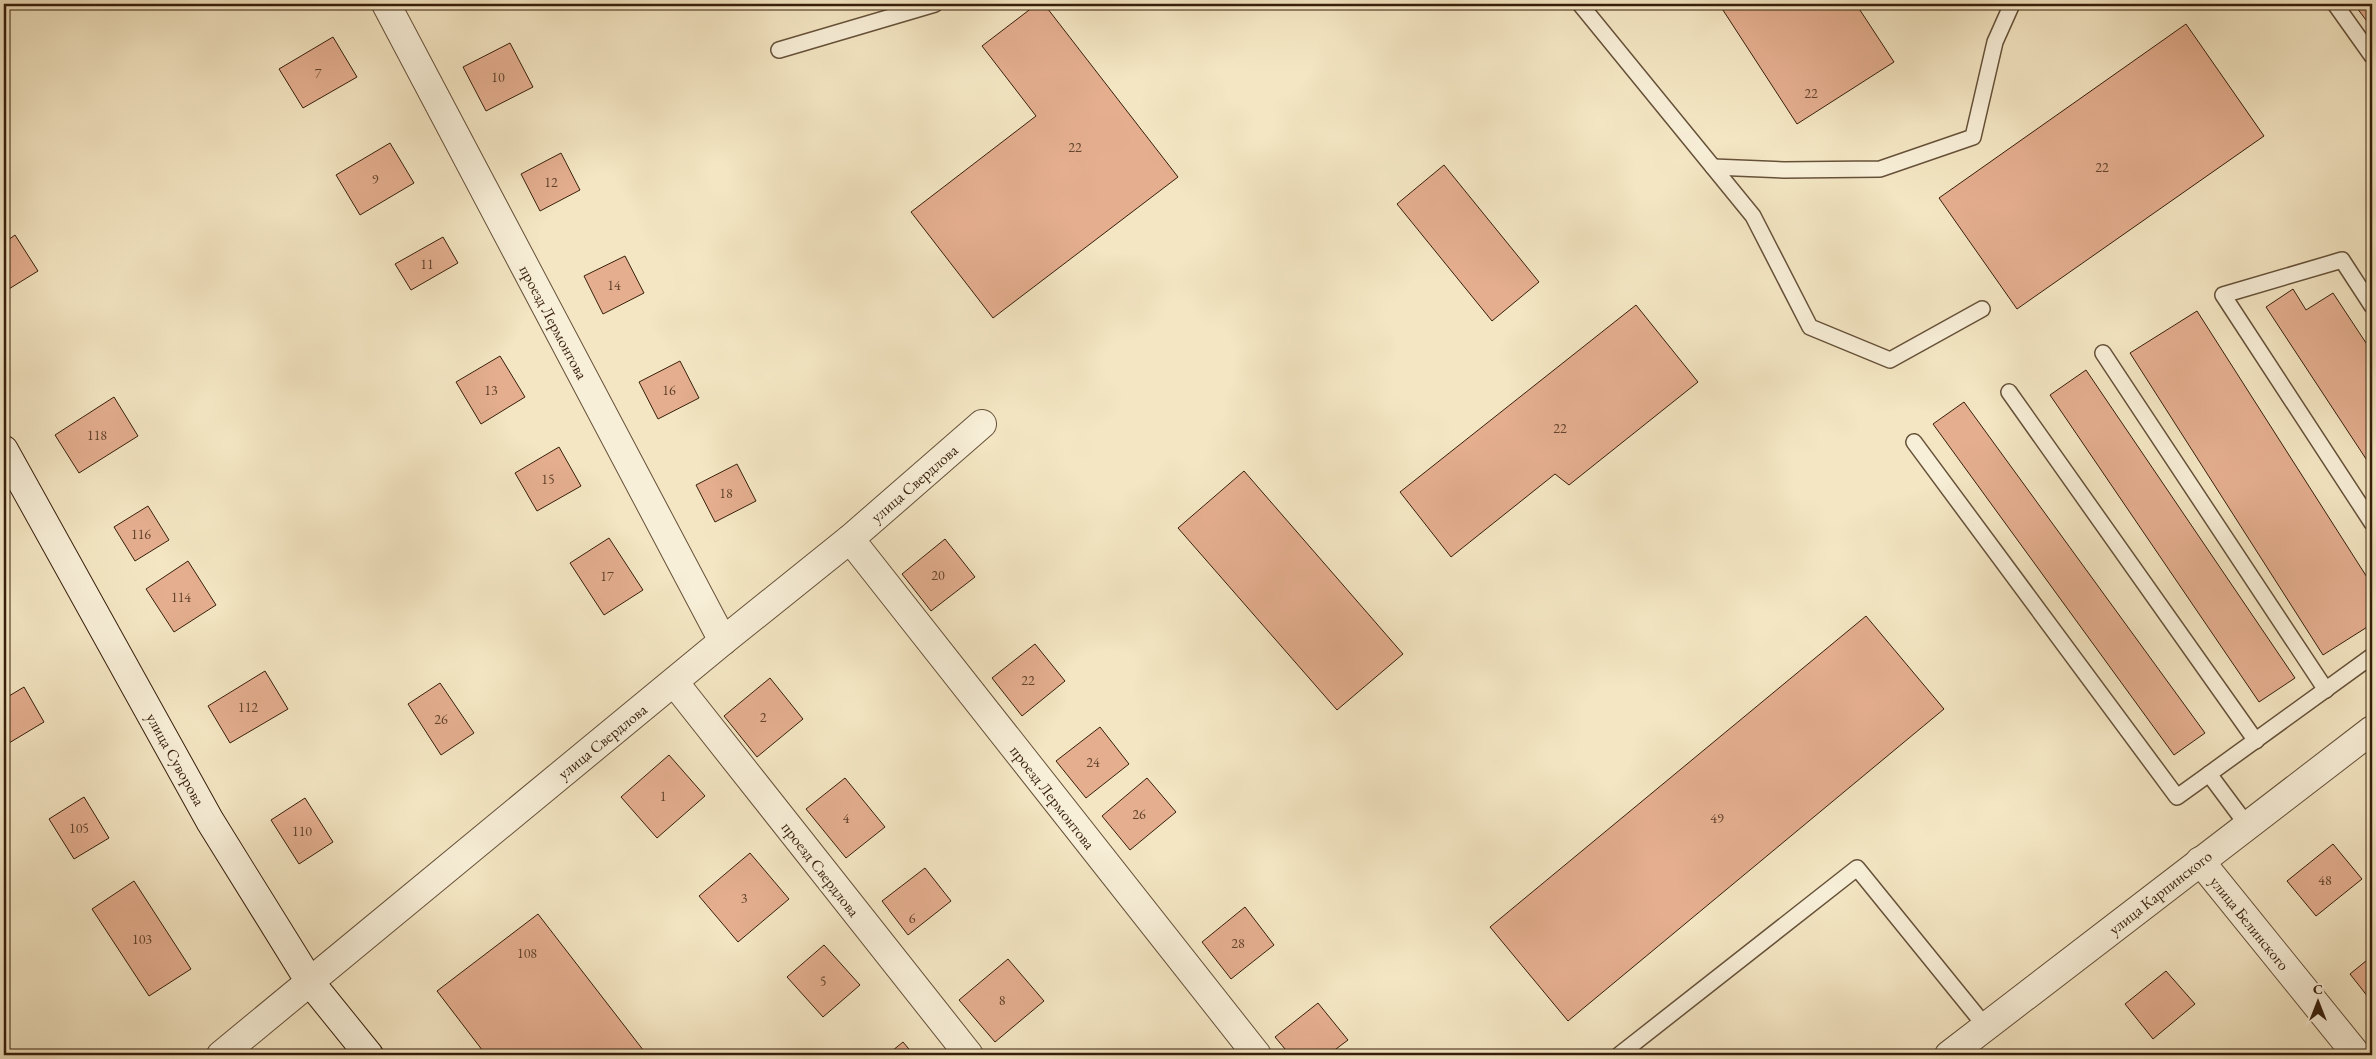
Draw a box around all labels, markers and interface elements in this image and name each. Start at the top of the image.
house number: 7 [315,64,322,82]
house number: 10 [491,68,505,86]
house number: 22 [1804,84,1818,102]
house number: 22 [1068,138,1082,156]
house number: 22 [2095,158,2109,176]
house number: 9 [372,170,379,188]
house number: 12 [544,173,558,191]
house number: 11 [420,255,434,273]
street label: проезд Лермонтова [515,261,593,384]
house number: 14 [607,276,621,294]
house number: 13 [484,381,498,399]
house number: 16 [662,381,676,399]
house number: 22 [1553,419,1567,437]
house number: 118 [87,426,107,444]
street label: улица Свердлова [866,439,963,527]
house number: 15 [541,470,555,488]
house number: 18 [719,484,733,502]
house number: 116 [131,525,151,543]
house number: 20 [931,566,945,584]
house number: 17 [600,567,614,585]
house number: 114 [171,588,191,606]
house number: 22 [1021,671,1035,689]
house number: 112 [238,698,258,716]
street label: улица Свердлова [553,699,652,784]
house number: 2 [760,708,767,726]
street label: улица Суворова [141,709,210,810]
house number: 26 [434,710,448,728]
street label: проезд Лермонтова [1005,741,1100,854]
house number: 24 [1086,753,1100,771]
house number: 1 [660,787,666,805]
house number: 26 [1132,805,1146,823]
house number: 4 [843,809,850,827]
house number: 49 [1710,809,1724,827]
street label: проезд Свердлова [777,817,865,922]
house number: 105 [69,819,89,837]
house number: 110 [292,822,312,840]
street label: улица Карпинского [2104,845,2216,939]
house number: 48 [2318,871,2332,889]
street label: улица Белинского [2205,872,2294,975]
house number: 3 [741,889,748,907]
house number: 6 [909,909,916,927]
house number: 103 [132,930,152,948]
house number: 28 [1231,934,1245,952]
house number: 108 [517,944,537,962]
house number: 5 [820,972,826,990]
north arrow [2294,976,2344,1026]
text: С [2313,980,2323,998]
house number: 8 [999,991,1006,1009]

